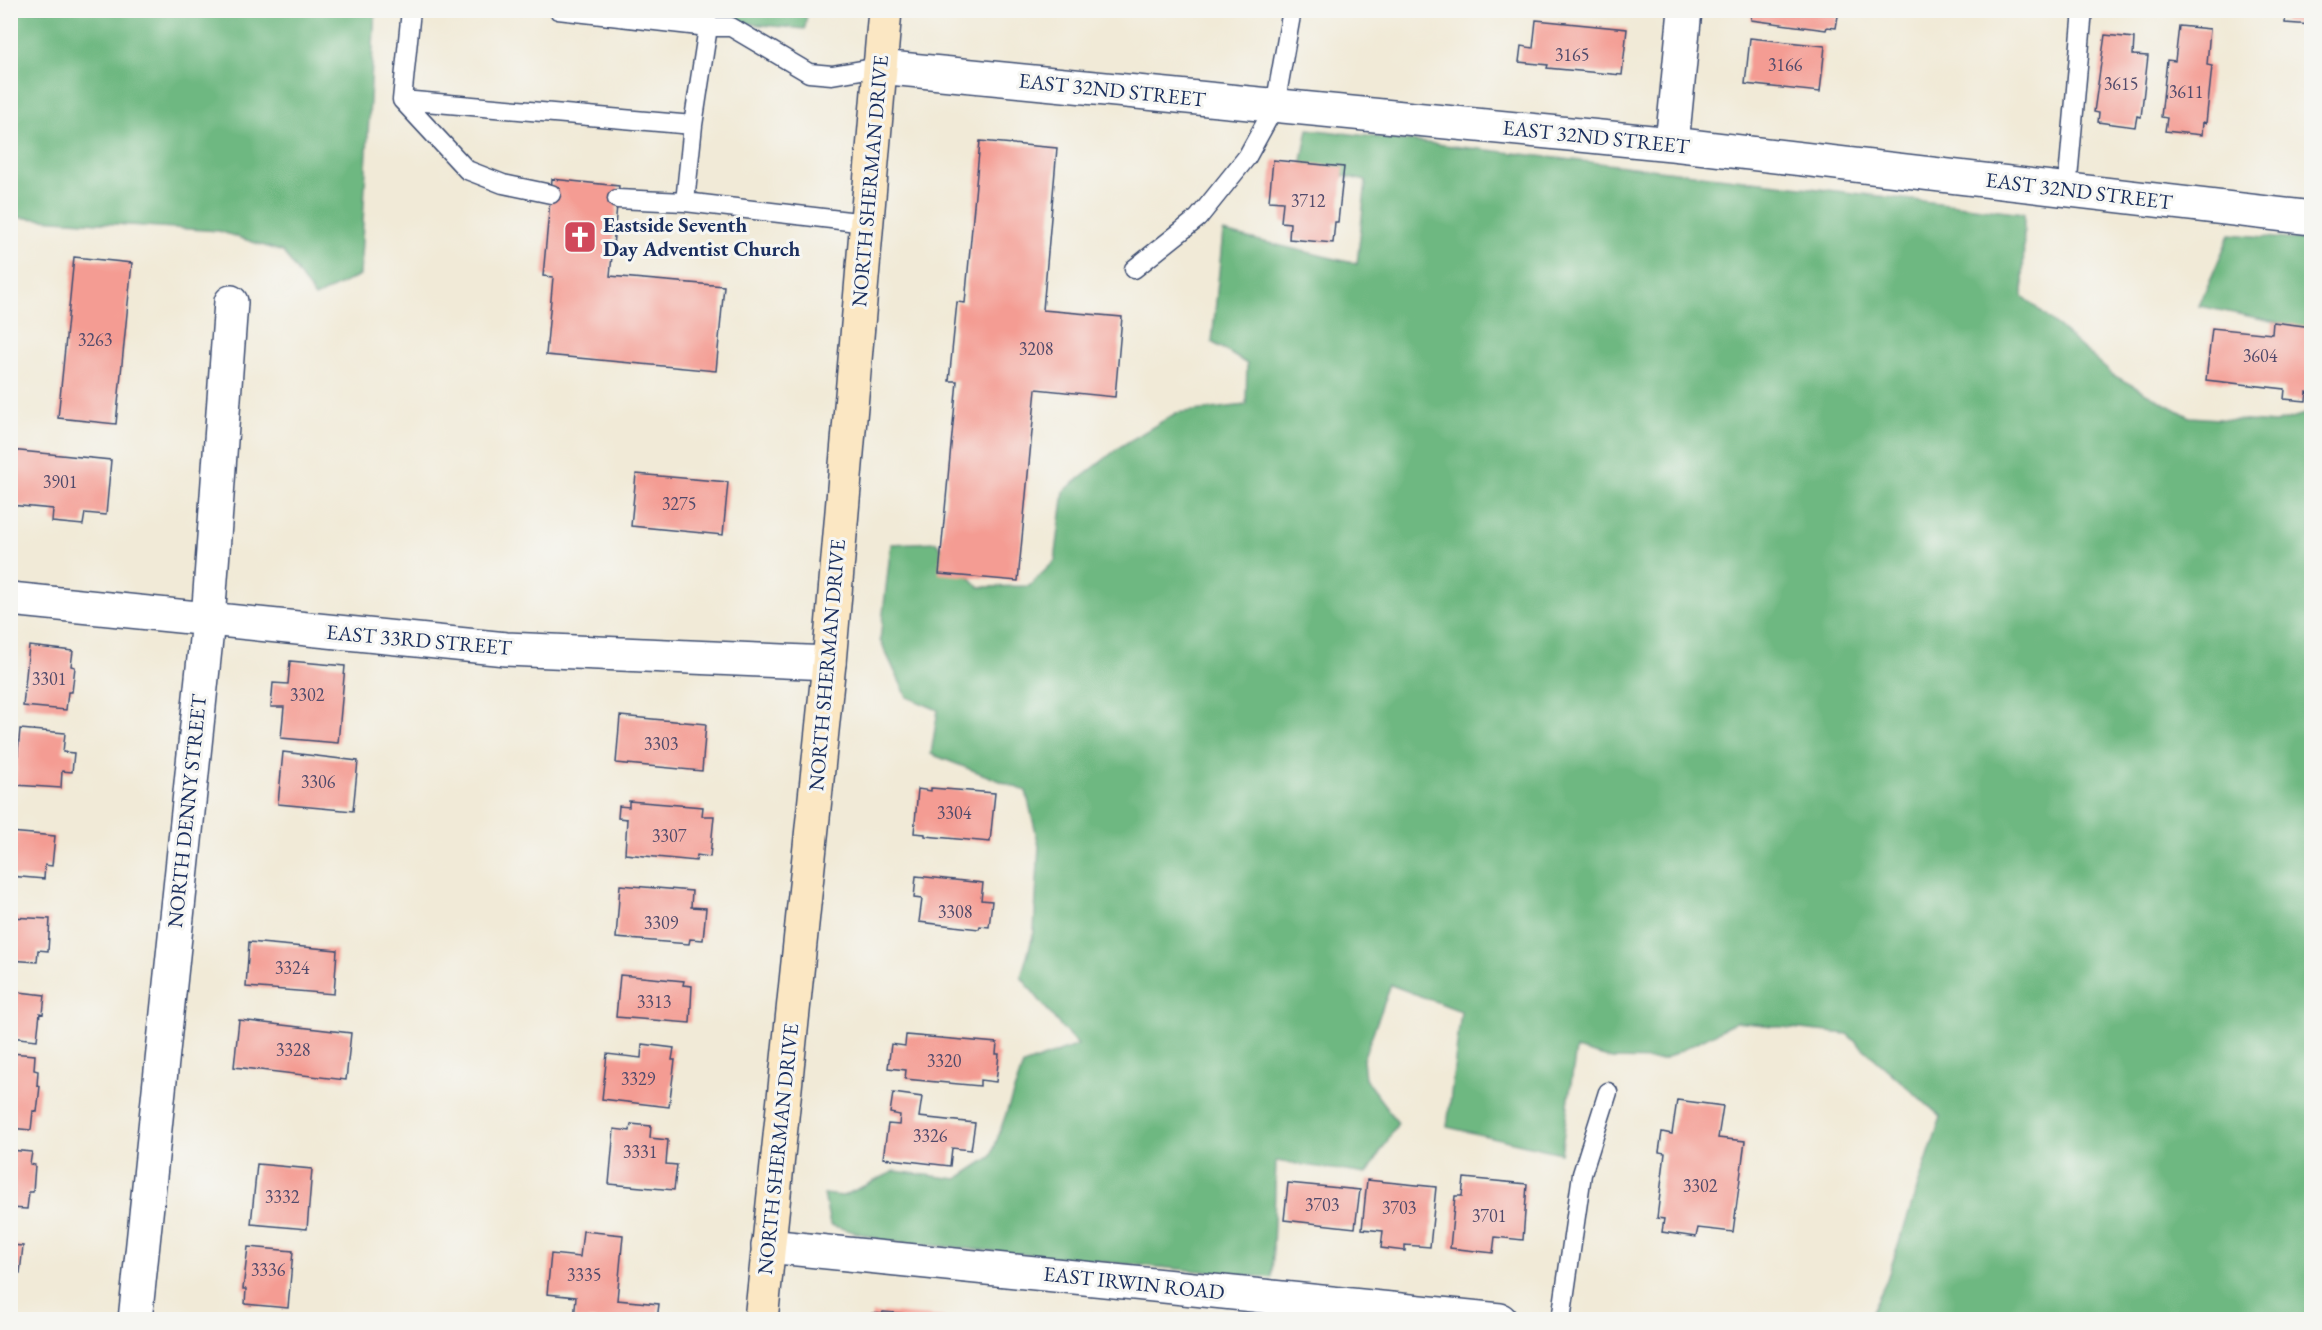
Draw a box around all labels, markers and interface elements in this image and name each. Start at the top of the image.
house number: 3165 [1555,43,1589,66]
house number: 3166 [1768,53,1803,76]
street label: NORTH SHERMAN DRIVE [845,54,894,308]
street label: EAST 32ND STREET [1017,66,1208,113]
house number: 3615 [2104,72,2138,95]
house number: 3611 [2169,80,2203,103]
street label: EAST 32ND STREET [1501,113,1692,160]
street label: EAST 32ND STREET [1984,166,2175,215]
house number: 3712 [1291,189,1326,212]
place label: Eastside Seventh Day Adventist Church [603,211,801,262]
church icon: Eastside Seventh Day Adventist Church [562,219,598,255]
house number: 3263 [78,328,112,351]
house number: 3208 [1019,337,1053,360]
house number: 3604 [2243,344,2278,367]
house number: 3901 [43,470,77,493]
house number: 3275 [662,492,696,515]
street label: NORTH SHERMAN DRIVE [802,538,851,792]
street label: EAST 33RD STREET [325,618,514,661]
house number: 3301 [32,667,66,690]
house number: 3302 [290,683,325,706]
street label: NORTH DENNY STREET [161,692,212,929]
house number: 3303 [644,732,678,755]
house number: 3306 [301,770,336,793]
house number: 3304 [937,801,972,824]
house number: 3307 [652,824,687,847]
house number: 3308 [938,900,972,923]
house number: 3309 [644,911,679,934]
house number: 3324 [275,956,310,979]
house number: 3313 [637,990,671,1013]
street label: NORTH SHERMAN DRIVE [751,1022,804,1276]
house number: 3328 [276,1038,310,1061]
house number: 3320 [927,1049,962,1072]
house number: 3329 [621,1067,656,1090]
house number: 3326 [913,1124,948,1147]
house number: 3331 [623,1140,657,1163]
house number: 3302 [1683,1174,1718,1197]
house number: 3332 [265,1185,300,1208]
house number: 3703 [1305,1193,1339,1216]
house number: 3703 [1382,1196,1416,1219]
house number: 3701 [1472,1204,1506,1227]
house number: 3336 [251,1258,286,1281]
street label: EAST IRWIN ROAD [1042,1260,1226,1305]
house number: 3335 [567,1263,601,1286]

